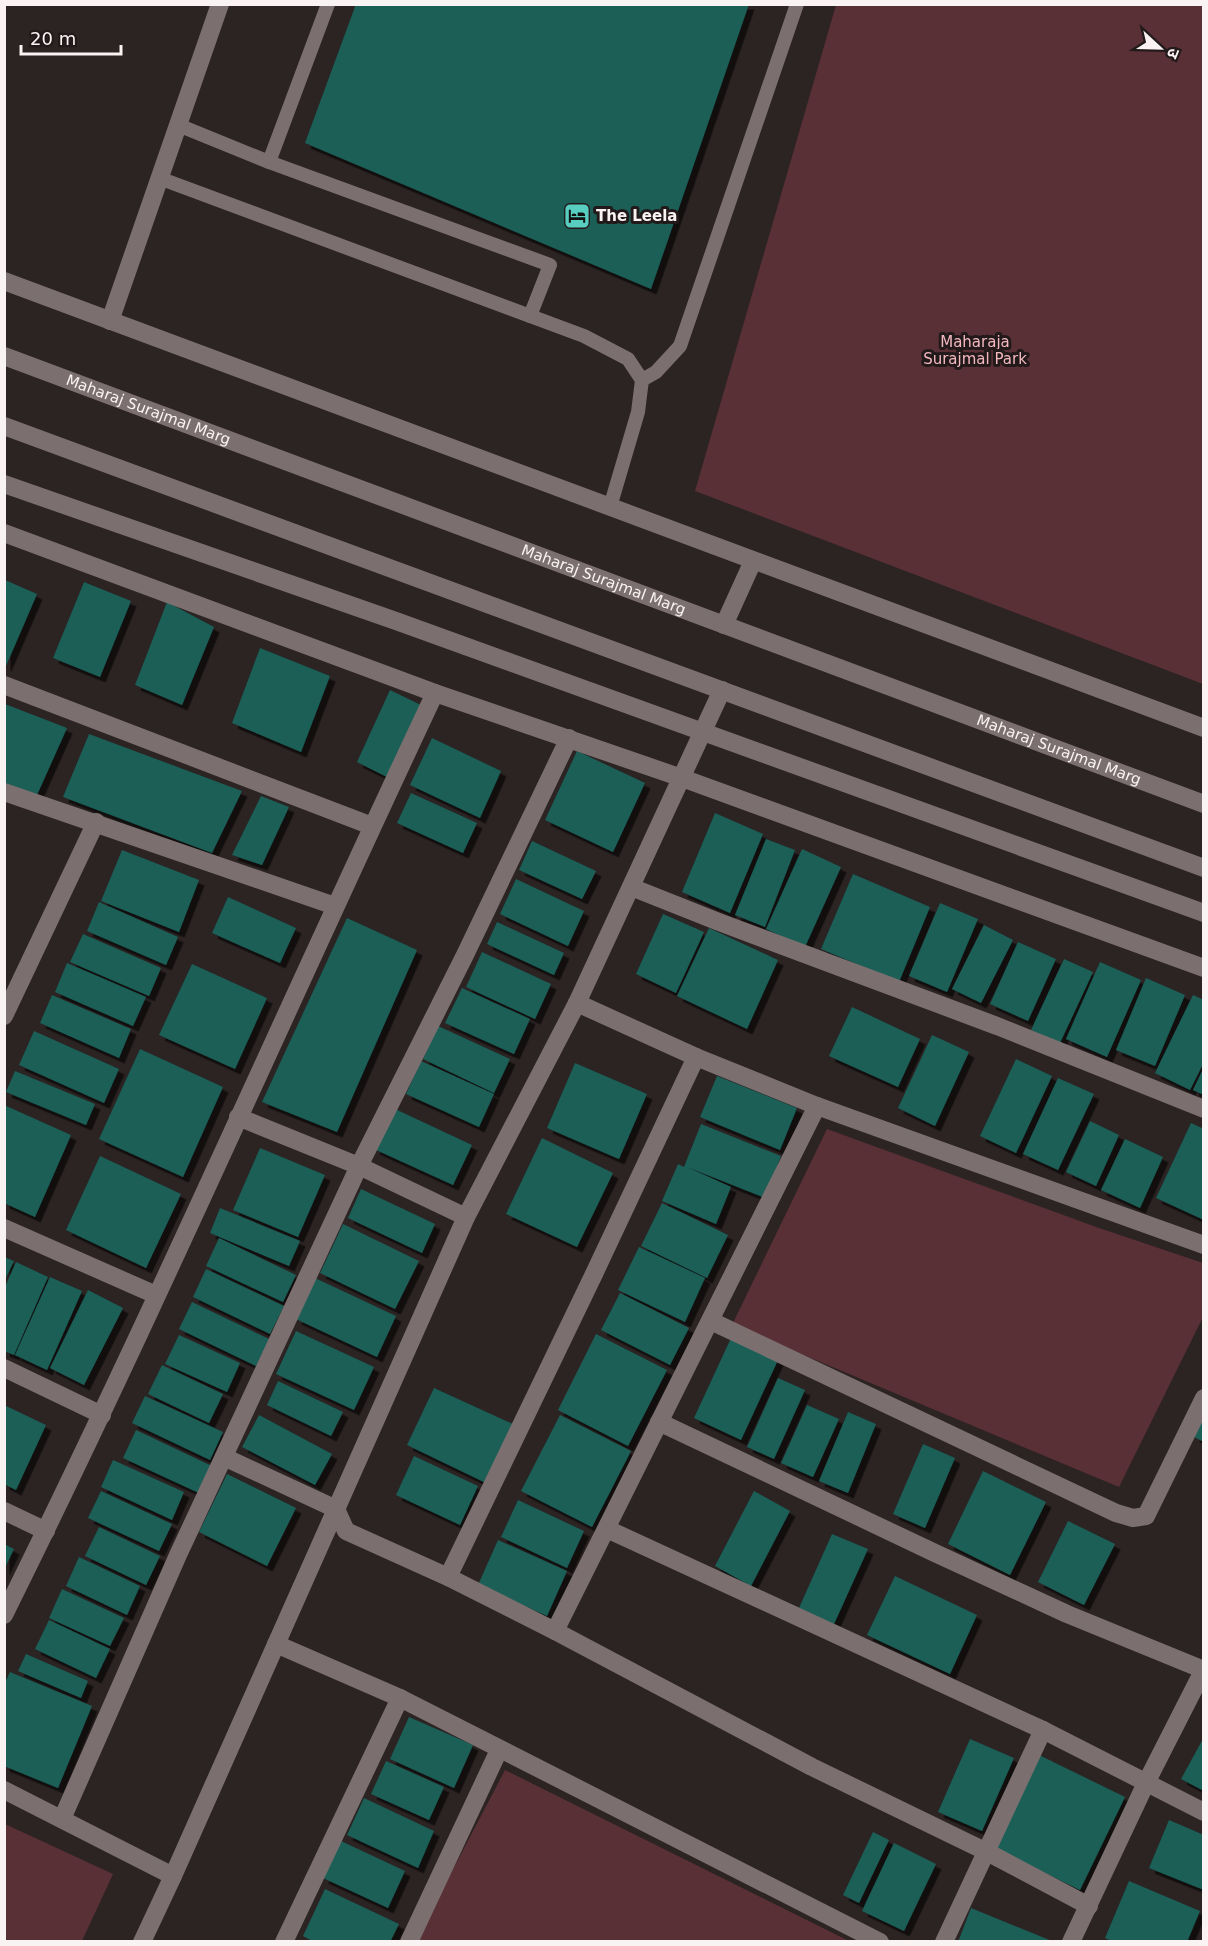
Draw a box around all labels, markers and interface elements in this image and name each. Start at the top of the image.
scale bar [21,18,122,56]
north arrow [1130,18,1190,78]
text: 20 m [30,28,76,49]
text: उ [1163,46,1184,62]
hotel icon: The Leela [562,201,592,231]
place label: The Leela [596,207,677,225]
park label: Maharaja Surajmal Park [923,333,1027,368]
street label: Maharaj Surajmal Marg [64,371,233,449]
street label: Maharaj Surajmal Marg [519,541,688,619]
street label: Maharaj Surajmal Marg [974,711,1144,789]

